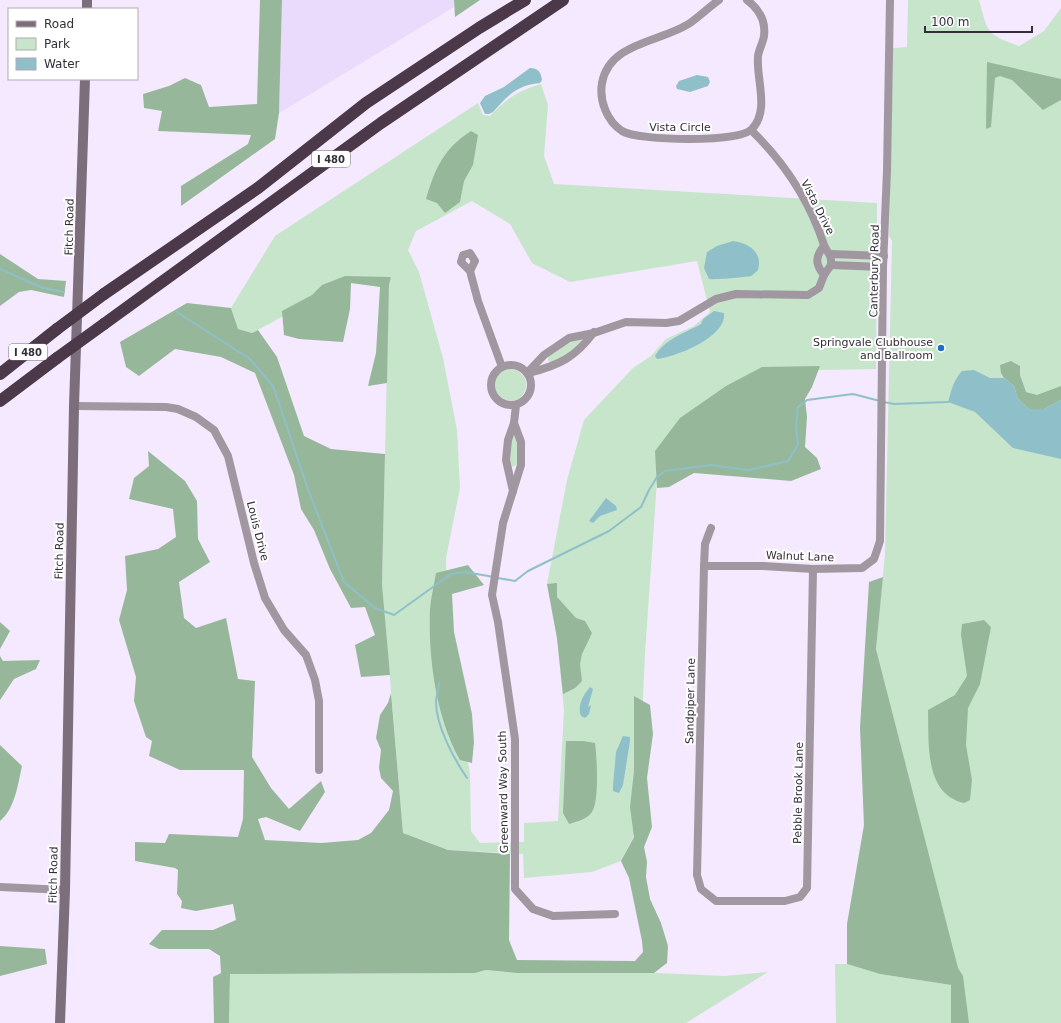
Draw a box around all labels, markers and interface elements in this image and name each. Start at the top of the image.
legend [8,8,138,80]
scale bar [925,8,1032,34]
text: 100 m [931,15,969,29]
text: Road [44,17,74,31]
text: Park [44,37,70,51]
text: Water [44,57,80,71]
street label: Vista Circle [649,121,711,134]
road number: I 480 [312,151,350,167]
street label: Vista Drive [798,178,837,237]
street label: Fitch Road [63,198,76,256]
street label: Canterbury Road [867,224,882,318]
place label: Springvale Clubhouse and Ballroom [813,336,933,362]
marker: Springvale Clubhouse and Ballroom [936,343,946,353]
road number: I 480 [9,344,47,360]
street label: Louis Drive [244,500,271,563]
street label: Fitch Road [53,522,66,580]
street label: Walnut Lane [766,549,835,564]
street label: Sandpiper Lane [683,658,698,744]
street label: Greenward Way South [496,730,511,853]
street label: Pebble Brook Lane [791,742,806,844]
street label: Fitch Road [47,846,60,904]

